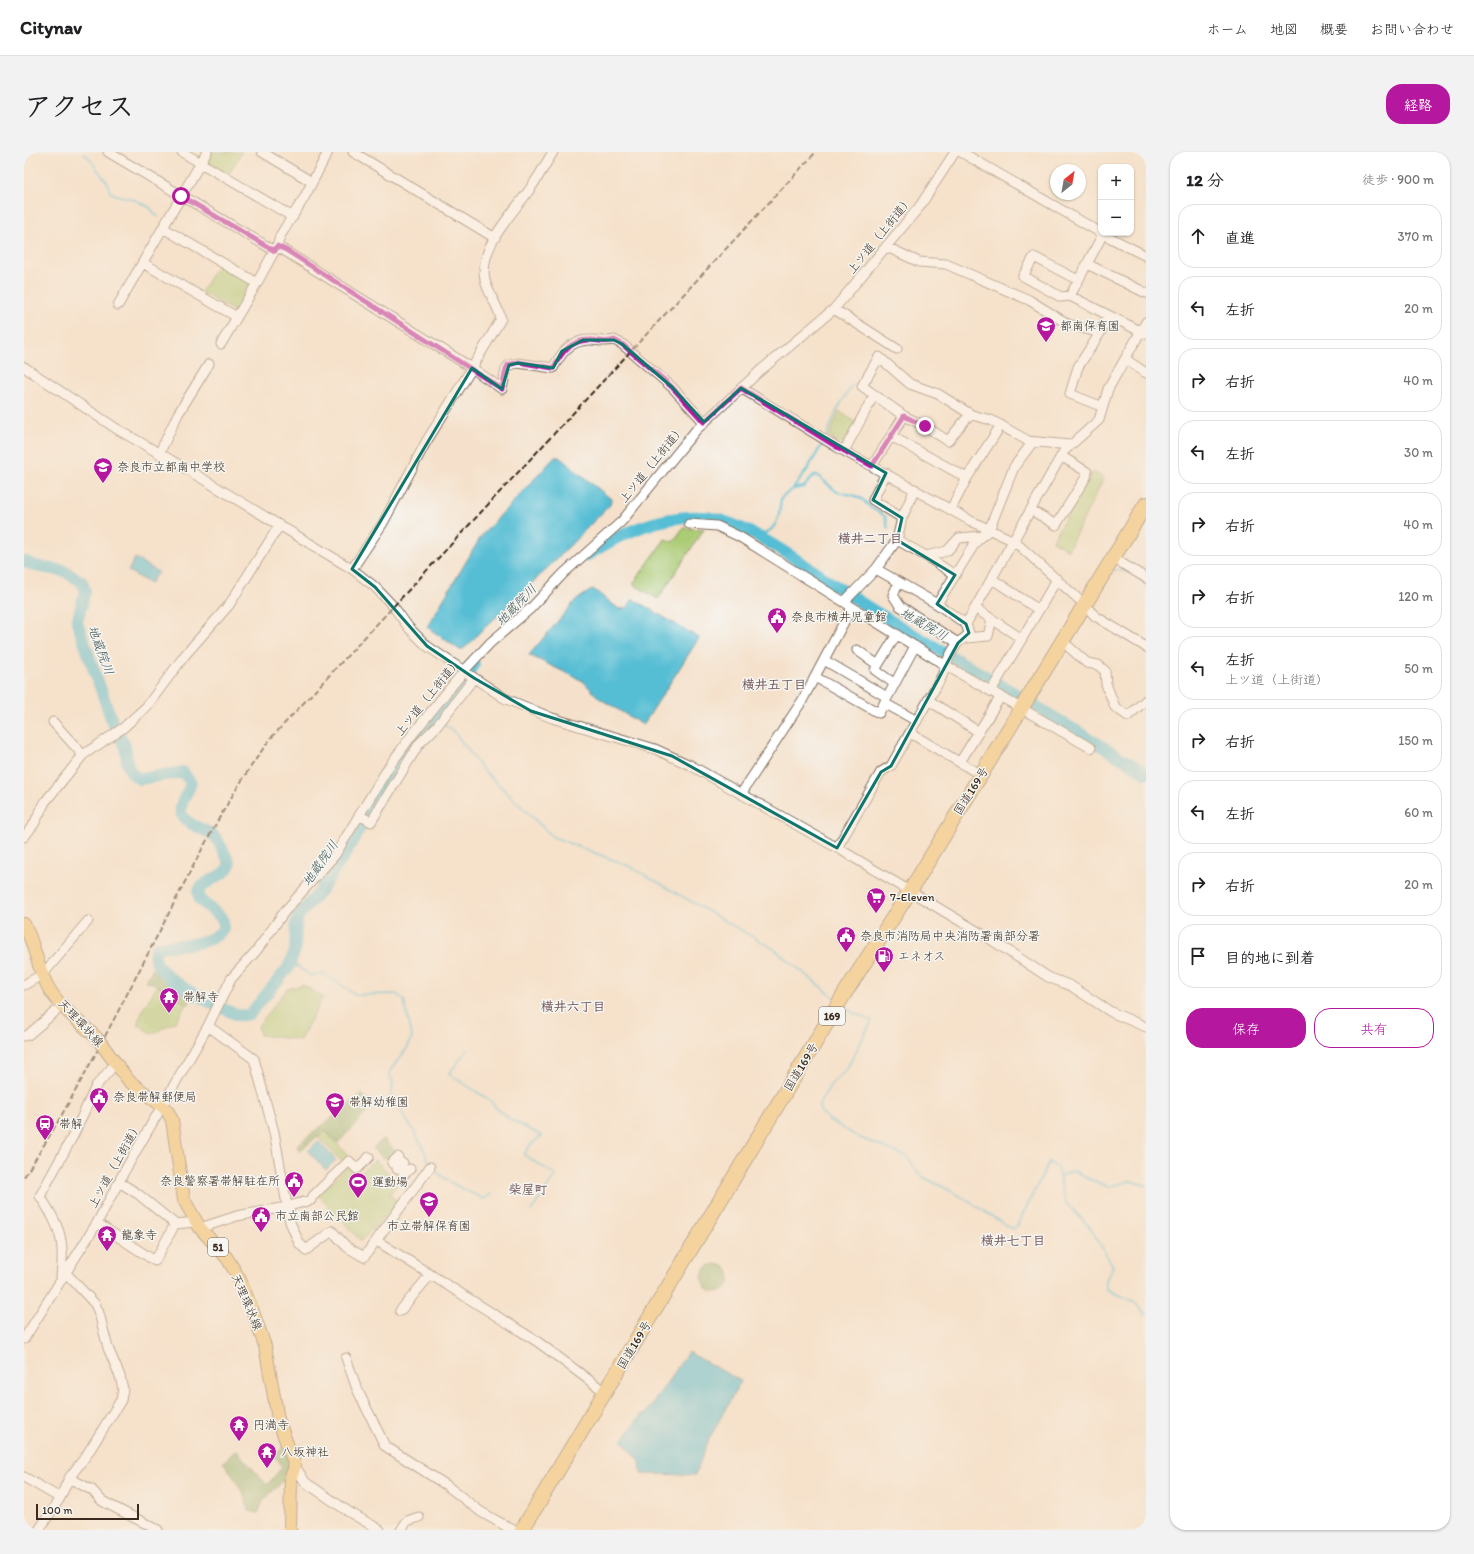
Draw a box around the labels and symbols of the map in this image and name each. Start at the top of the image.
north arrow [1050,164,1086,200]
route start [172,187,190,205]
street label: 上ツ道（上街道） [844,193,916,277]
school or university icon: 都南保育園 [1035,315,1057,343]
place label: 都南保育園 [1060,319,1120,333]
route end [916,417,934,435]
street label: 上ツ道（上街道） [616,422,688,506]
school or university icon: 奈良市立都南中学校 [92,456,114,484]
place label: 奈良市立都南中学校 [117,460,225,474]
district label: 横井二丁目 [837,531,903,546]
water label: 地蔵院川 [493,581,539,629]
water label: 地蔵院川 [898,605,950,643]
public building icon: 奈良市横井児童館 [766,606,788,634]
place label: 奈良市横井児童館 [791,610,887,624]
water label: 地蔵院川 [85,623,117,677]
street label: 上ツ道（上街道） [392,655,464,739]
district label: 横井五丁目 [741,677,807,692]
street label: 国道169号 [951,764,991,818]
water label: 地蔵院川 [299,837,341,889]
supermarket icon: 7-Eleven [865,886,887,914]
place label: 7-Eleven [890,890,935,904]
public building icon: 奈良市消防局中央消防署南部分署 [835,925,857,953]
place label: 奈良市消防局中央消防署南部分署 [860,929,1040,943]
fuel station icon: エネオス [873,945,895,973]
place label: エネオス [898,949,945,963]
temple icon: 帯解寺 [158,986,180,1014]
place label: 帯解寺 [183,990,219,1004]
street label: 天理環状線 [55,996,107,1050]
district label: 横井六丁目 [540,999,606,1014]
road number: 169 [819,1007,845,1025]
street label: 国道169号 [781,1040,821,1094]
public building icon: 奈良帯解郵便局 [88,1086,110,1114]
place label: 奈良帯解郵便局 [113,1090,197,1104]
school or university icon: 帯解幼稚園 [324,1091,346,1119]
place label: 帯解幼稚園 [349,1095,409,1109]
station icon: 帯解 [34,1113,56,1141]
place label: 帯解 [59,1117,83,1131]
street label: 上ツ道（上街道） [86,1120,144,1210]
public building icon: 奈良警察署帯解駐在所 [283,1170,305,1198]
sports icon: 運動場 [347,1171,369,1199]
place label: 奈良警察署帯解駐在所 [160,1174,280,1188]
place label: 運動場 [372,1175,408,1189]
district label: 柴屋町 [508,1182,548,1197]
school or university icon: 市立帯解保育園 [418,1190,440,1218]
public building icon: 市立南部公民館 [250,1205,272,1233]
place label: 市立南部公民館 [275,1209,359,1223]
place label: 市立帯解保育園 [387,1219,471,1233]
temple icon: 龍象寺 [96,1224,118,1252]
place label: 龍象寺 [121,1228,157,1242]
district label: 横井七丁目 [980,1233,1046,1248]
road number: 51 [208,1238,228,1256]
street label: 天理環状線 [229,1272,265,1332]
street label: 国道169号 [614,1318,654,1372]
temple icon: 円満寺 [228,1414,250,1442]
place label: 円満寺 [253,1418,289,1432]
temple icon: 八坂神社 [256,1441,278,1469]
place label: 八坂神社 [281,1445,329,1459]
scale bar [36,1502,139,1521]

